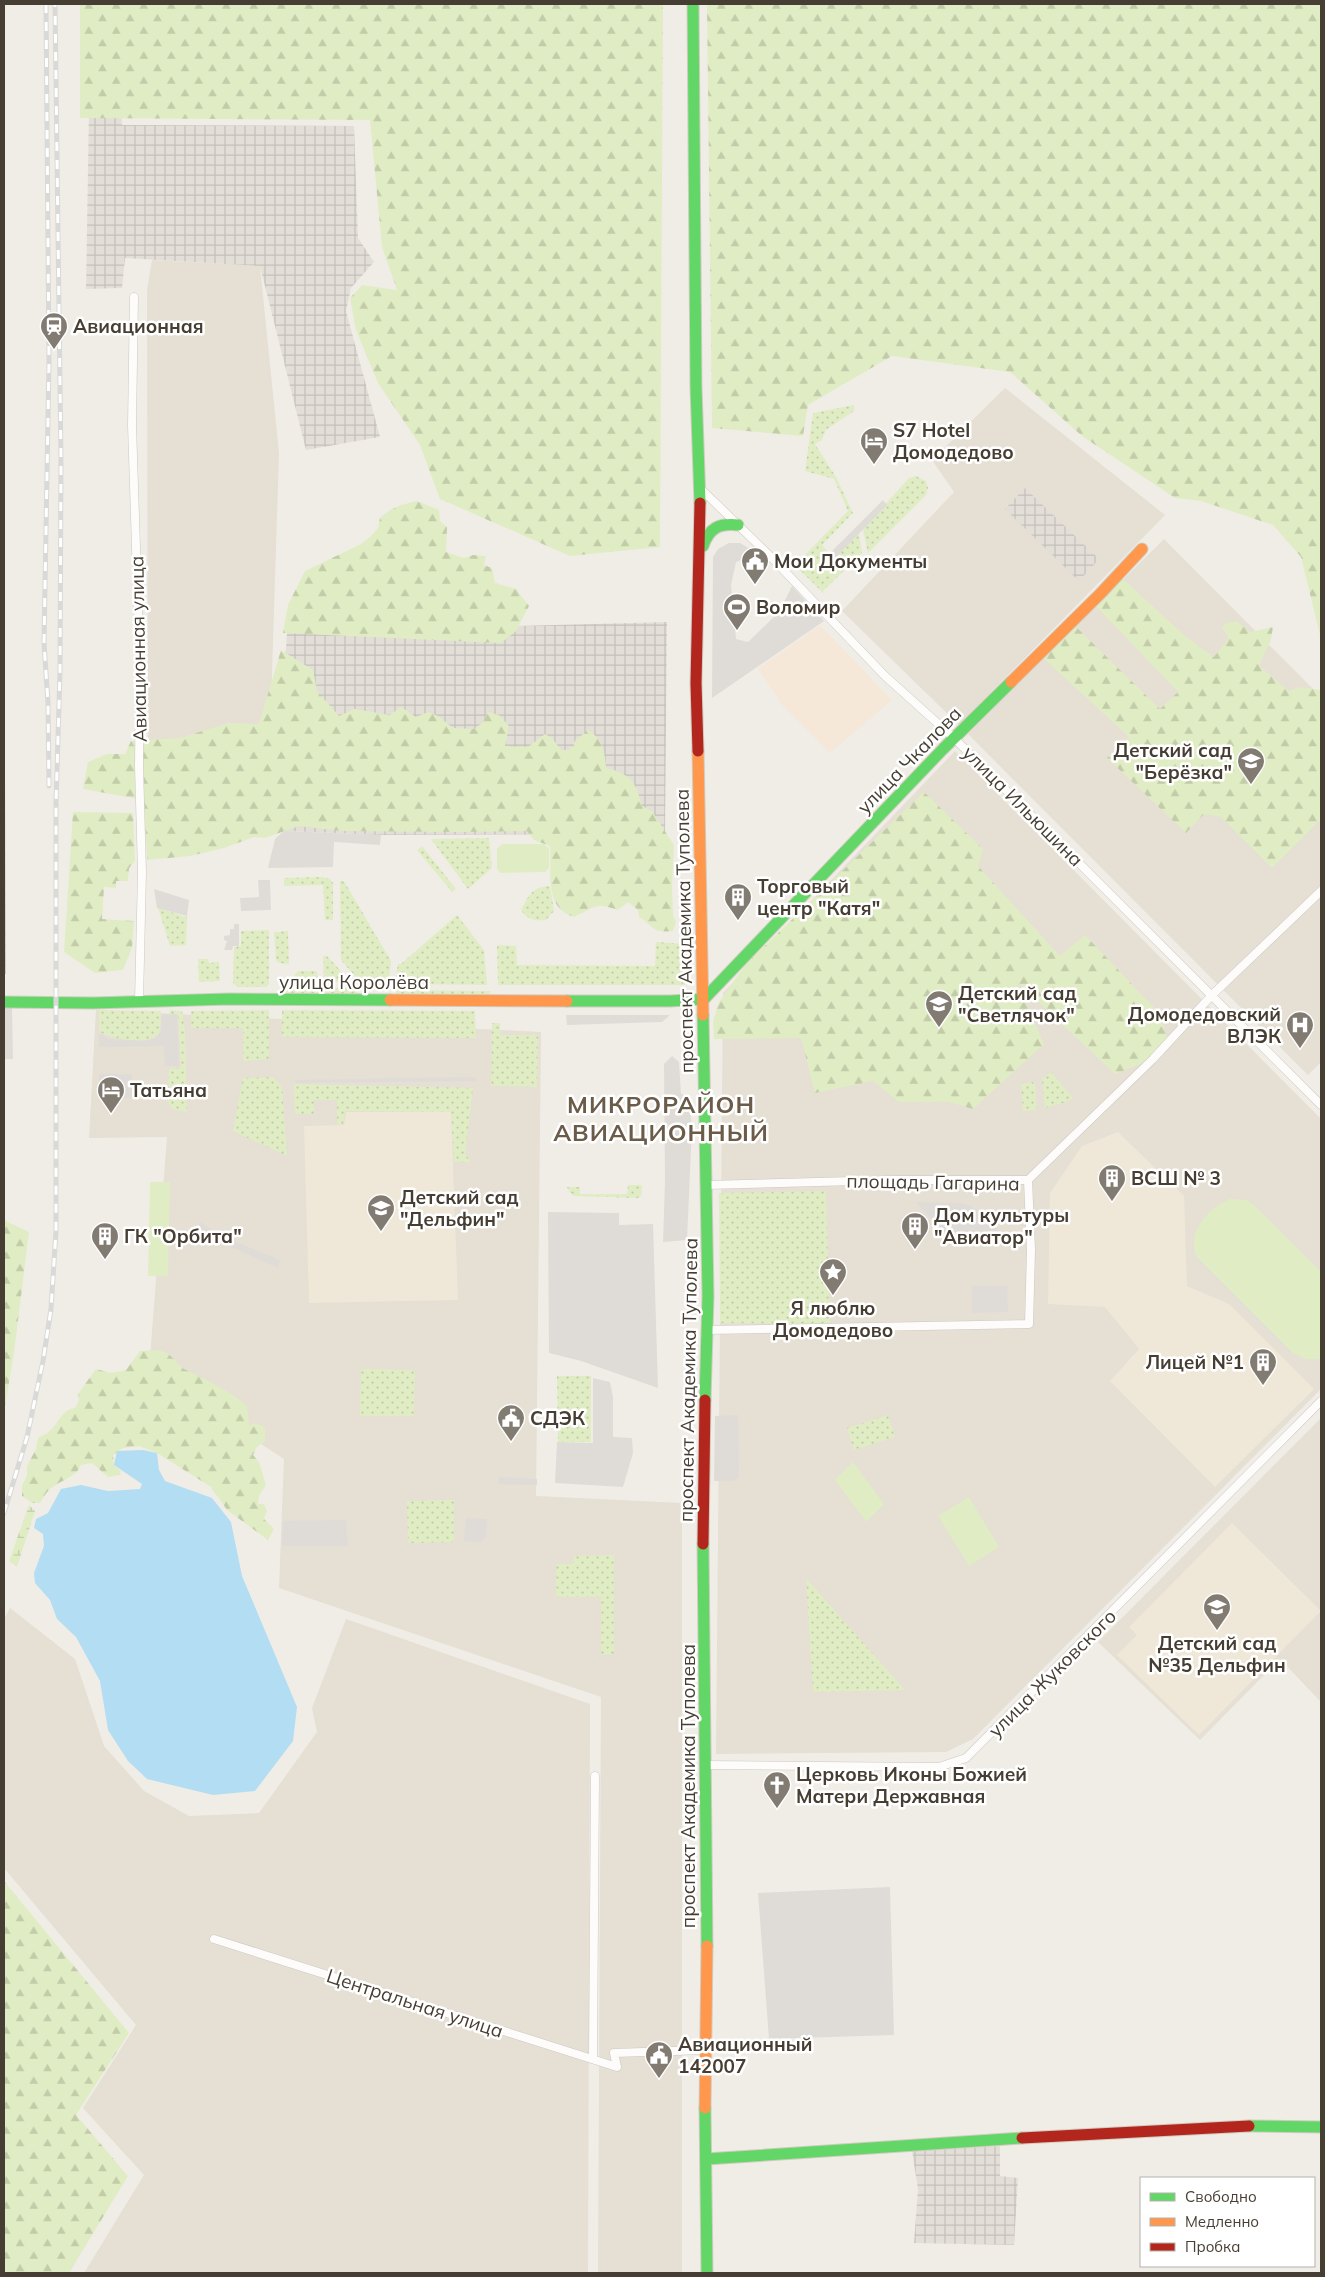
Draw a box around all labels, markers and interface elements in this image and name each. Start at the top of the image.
station icon: Авиационная [39,311,69,350]
place label: Авиационная [73,314,204,338]
place label: S7 Hotel Домодедово [893,418,1014,464]
hotel icon: S7 Hotel Домодедово [859,426,889,465]
public building icon: Мои Документы [740,546,770,585]
place label: Мои Документы [774,549,927,573]
street label: Авиационная улица [124,556,152,742]
sports icon: Воломир [722,592,752,631]
place label: Воломир [756,595,841,619]
street label: улица Чкалова [852,701,966,819]
place label: Детский сад "Берёзка" [1113,738,1232,784]
street label: улица Ильюшина [958,741,1088,871]
school or university icon: Детский сад "Берёзка" [1236,746,1266,785]
street label: проспект Академика Туполева [670,789,698,1073]
place label: Торговый центр "Катя" [757,874,880,920]
building icon: Торговый центр "Катя" [723,882,753,921]
street label: улица Королёва [279,970,429,994]
place label: Детский сад "Светлячок" [958,981,1077,1027]
school or university icon: Детский сад "Светлячок" [924,989,954,1028]
place label: Домодедовский ВЛЭК [1128,1002,1282,1048]
hospital icon: Домодедовский ВЛЭК [1285,1010,1315,1049]
hotel icon: Татьяна [96,1075,126,1114]
place label: Татьяна [130,1078,207,1102]
district label: МИКРОРАЙОН АВИАЦИОННЫЙ [553,1089,769,1147]
building icon: ВСШ № 3 [1097,1163,1127,1202]
place label: ВСШ № 3 [1131,1166,1221,1190]
street label: площадь Гагарина [846,1168,1020,1196]
place label: Детский сад "Дельфин" [400,1185,519,1231]
school or university icon: Детский сад "Дельфин" [366,1193,396,1232]
place label: Дом культуры "Авиатор" [934,1203,1069,1249]
building icon: Дом культуры "Авиатор" [900,1211,930,1250]
building icon: ГК "Орбита" [90,1221,120,1260]
place label: ГК "Орбита" [124,1224,242,1248]
street label: проспект Академика Туполева [674,1238,702,1522]
place icon: Я люблю Домодедово [818,1257,848,1296]
place label: Я люблю Домодедово [773,1296,893,1342]
building icon: Лицей №1 [1248,1347,1278,1386]
place label: Лицей №1 [1145,1350,1244,1374]
public building icon: СДЭК [496,1403,526,1442]
place label: СДЭК [530,1406,586,1430]
school or university icon: Детский сад №35 Дельфин [1202,1592,1232,1631]
street label: улица Жуковского [983,1604,1121,1742]
place label: Детский сад №35 Дельфин [1148,1631,1286,1677]
street label: проспект Академика Туполева [676,1644,700,1928]
place label: Церковь Иконы Божией Матери Державная [796,1762,1027,1808]
church icon: Церковь Иконы Божией Матери Державная [762,1770,792,1809]
street label: Центральная улица [324,1963,506,2043]
place label: Авиационный 142007 [678,2032,812,2078]
public building icon: Авиационный 142007 [644,2040,674,2079]
legend [1140,2177,1315,2267]
text: Свободно [1185,2187,1257,2206]
text: Медленно [1185,2212,1259,2231]
text: Пробка [1185,2237,1240,2256]

